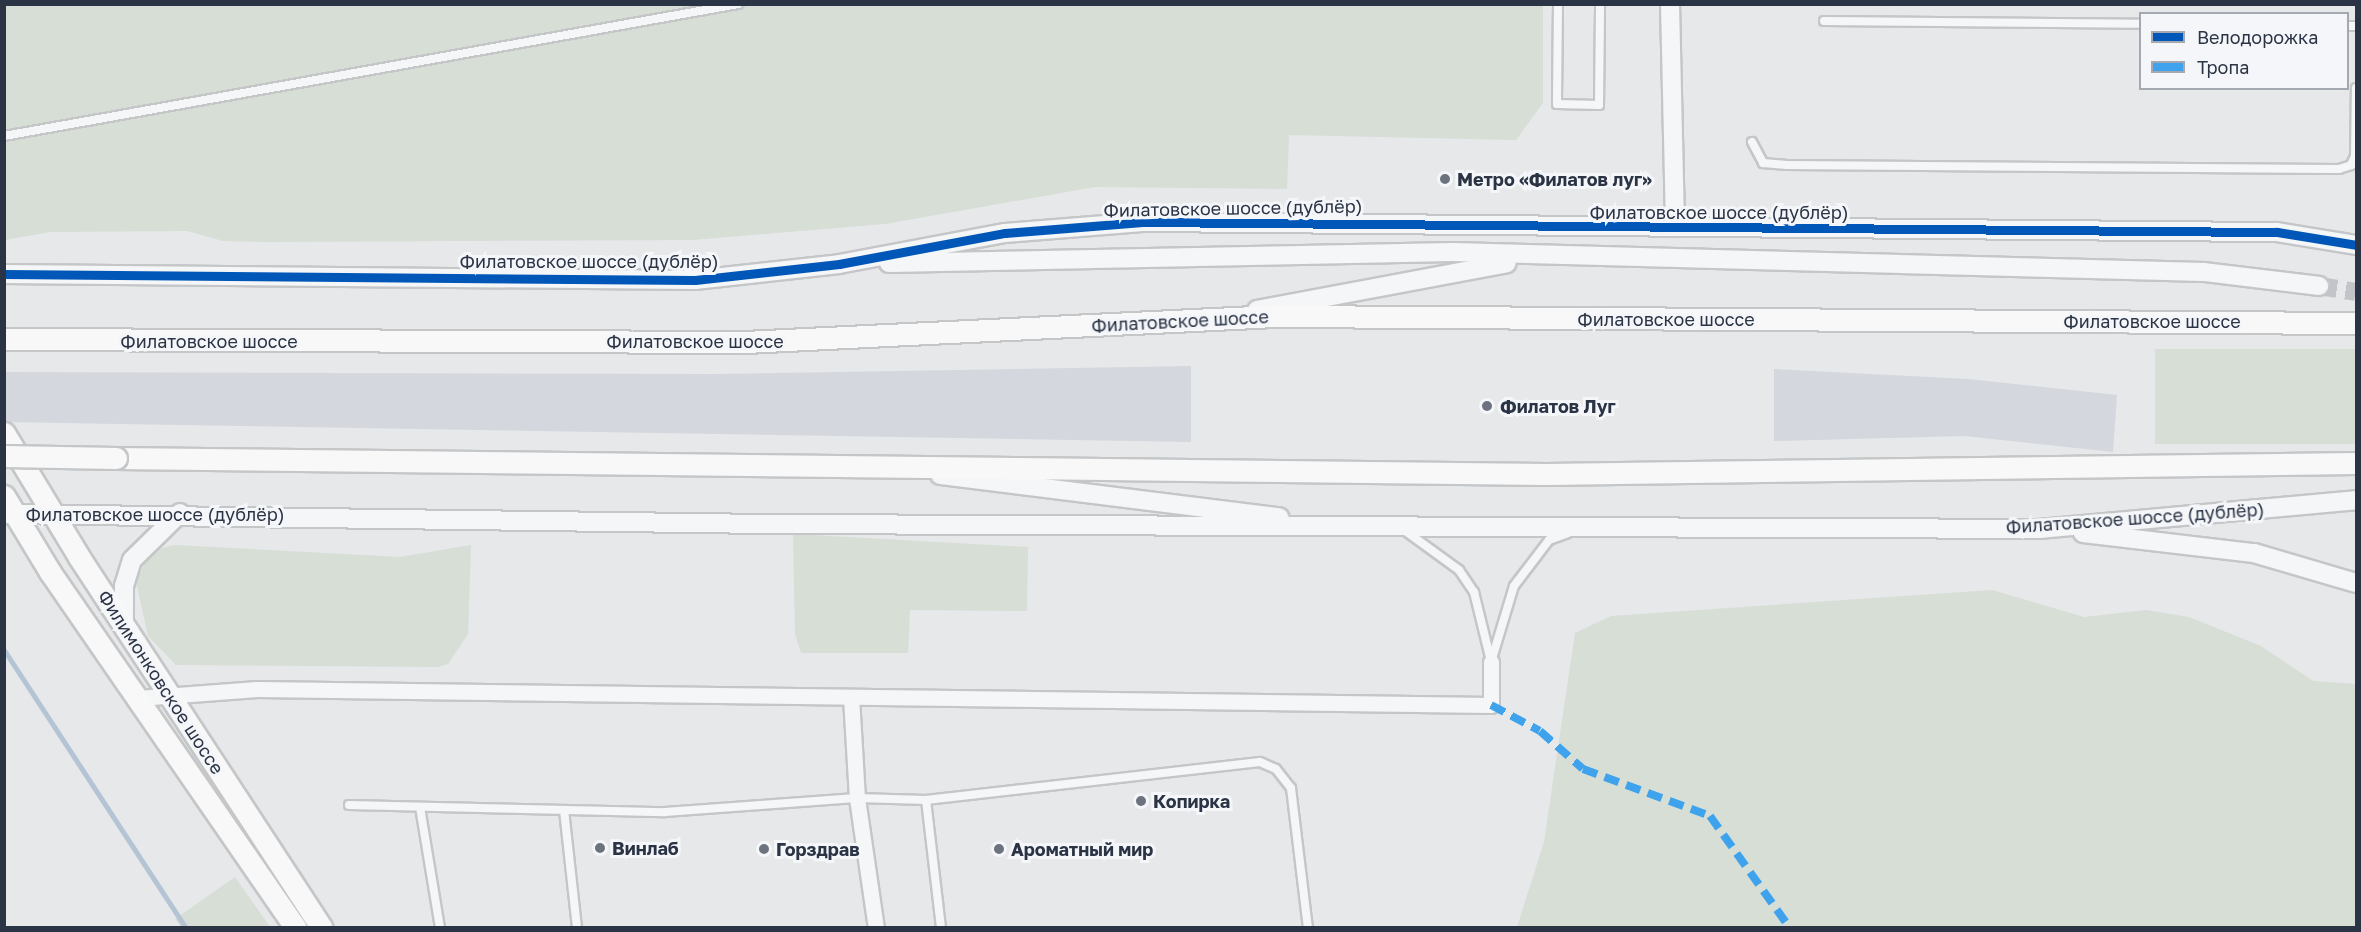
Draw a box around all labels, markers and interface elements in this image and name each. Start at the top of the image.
legend [2139,12,2349,90]
text: Велодорожка [2197,26,2318,48]
text: Тропа [2197,56,2249,78]
place label: Метро «Филатов луг» [1457,168,1652,190]
marker: Метро «Филатов луг» [1438,172,1452,186]
street label: Филатовское шоссе (дублёр) [1103,195,1363,221]
street label: Филатовское шоссе (дублёр) [1589,201,1849,223]
street label: Филатовское шоссе (дублёр) [459,250,719,272]
street label: Филатовское шоссе [1091,306,1269,336]
street label: Филатовское шоссе [1577,308,1755,330]
street label: Филатовское шоссе [2063,310,2241,332]
street label: Филатовское шоссе [120,330,298,352]
street label: Филатовское шоссе [606,330,784,352]
place label: Филатов Луг [1500,395,1616,417]
marker: Филатов Луг [1478,397,1496,415]
street label: Филатовское шоссе (дублёр) [2005,498,2265,538]
street label: Филатовское шоссе (дублёр) [25,503,285,525]
street label: Филимонковское шоссе [93,586,229,778]
place label: Копирка [1153,790,1230,812]
marker: Копирка [1134,794,1148,808]
place label: Винлаб [612,837,679,859]
place label: Горздрав [776,838,860,860]
place label: Ароматный мир [1011,838,1153,860]
marker: Винлаб [593,841,607,855]
marker: Горздрав [757,842,771,856]
marker: Ароматный мир [992,842,1006,856]

